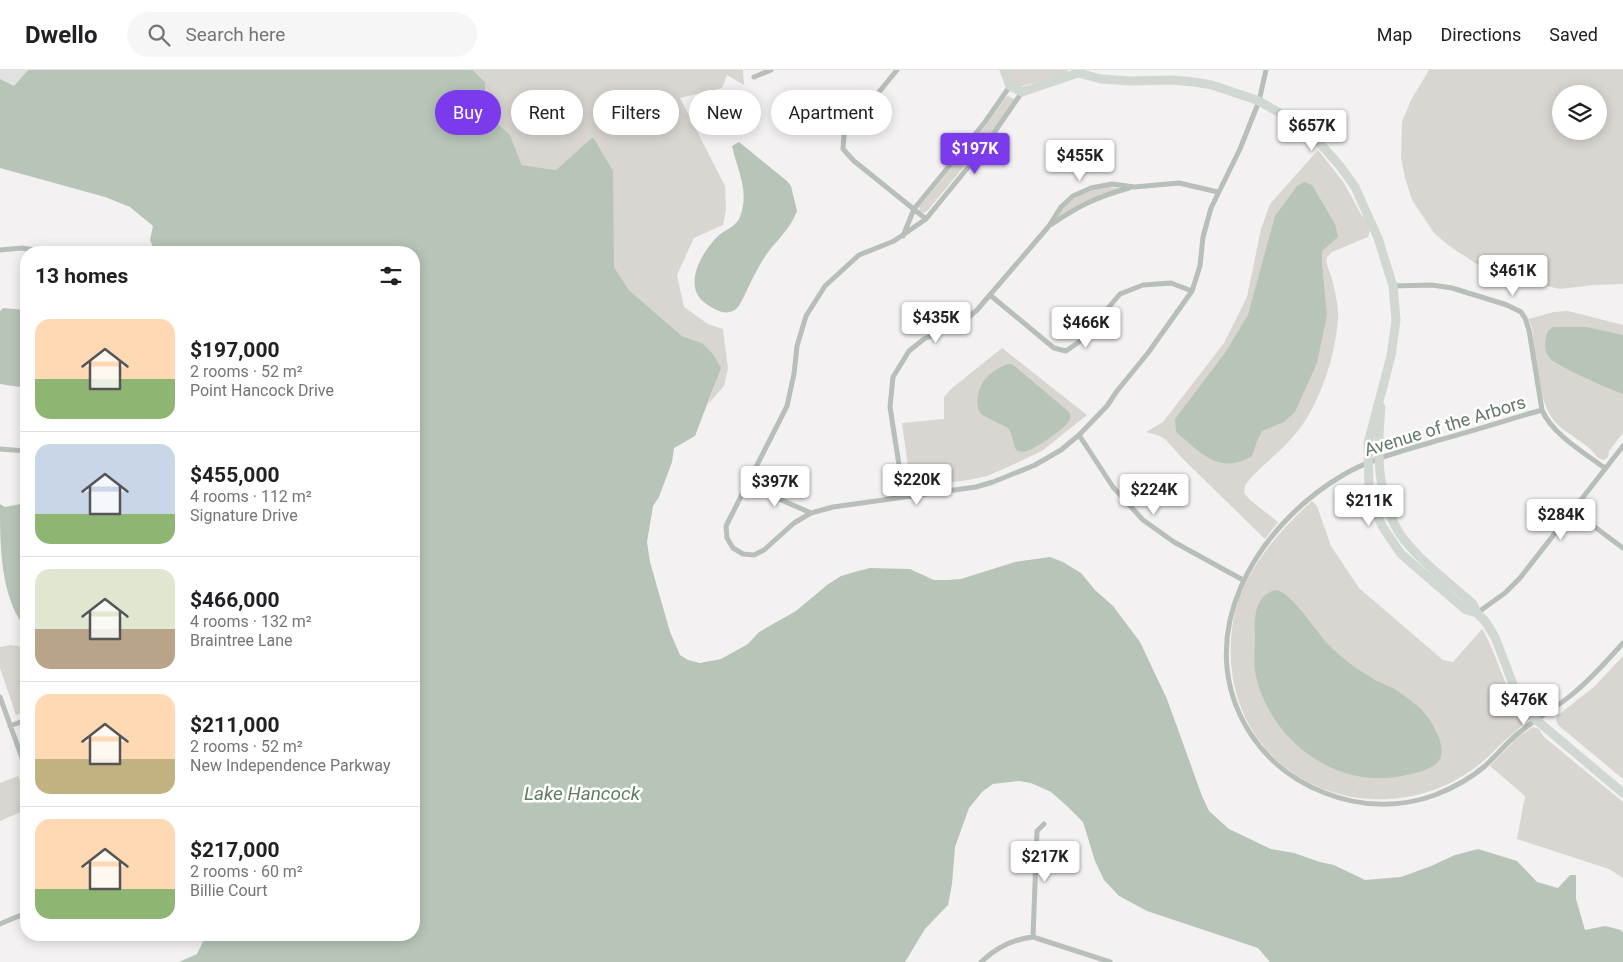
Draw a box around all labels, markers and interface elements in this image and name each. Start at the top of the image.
search box [127,12,477,57]
text: Dwello [25,21,97,49]
icon: search [145,21,173,49]
text: Search here [185,23,285,46]
text: Map [1377,24,1412,45]
text: Directions [1440,24,1521,45]
text: Saved [1549,24,1598,45]
map controls [1552,85,1607,140]
button: layers [1552,85,1607,140]
chip: Buy [435,90,501,135]
chip: Rent [511,90,583,135]
chip: Filters [593,90,679,135]
chip: New [689,90,761,135]
chip: Apartment [771,90,892,135]
pin: $657K [1277,109,1347,152]
text: $657K [1289,116,1335,135]
pin: $197K [940,132,1010,175]
text: $197K [952,139,998,158]
pin: $455K [1045,140,1115,182]
text: $455K [1057,146,1103,165]
pin: $461K [1478,254,1548,297]
text: $461K [1490,261,1536,280]
icon: filters [377,262,405,290]
text: 13 homes [35,264,128,288]
pin: $435K [901,302,971,344]
pin: $466K [1051,306,1121,349]
text: $435K [913,308,959,327]
text: $466K [1063,313,1109,332]
text: $197,000 [190,338,280,362]
icon: home [75,339,135,399]
text: 2 rooms · 52 m² [190,362,303,381]
text: Point Hancock Drive [190,381,334,400]
street label: Avenue of the Arbors [1362,391,1528,460]
text: $455,000 [190,463,280,487]
icon: home [75,464,135,524]
pin: $220K [882,464,952,506]
pin: $397K [740,466,810,508]
text: $220K [894,470,940,489]
text: $397K [752,472,798,491]
pin: $224K [1119,474,1189,516]
text: $224K [1131,480,1177,499]
pin: $211K [1334,484,1404,527]
text: 4 rooms · 112 m² [190,487,312,506]
text: $211K [1346,491,1392,510]
pin: $284K [1526,498,1596,541]
text: $284K [1538,505,1584,524]
text: Signature Drive [190,506,298,525]
text: $466,000 [190,588,280,612]
icon: home [75,589,135,649]
text: 4 rooms · 132 m² [190,612,312,631]
text: Braintree Lane [190,631,293,650]
pin: $476K [1489,684,1559,726]
text: $476K [1501,690,1547,709]
text: $211,000 [190,713,280,737]
icon: home [75,714,135,774]
text: 2 rooms · 52 m² [190,737,303,756]
text: New Independence Parkway [190,756,390,775]
water label: Lake Hancock [524,782,641,805]
text: $217,000 [190,838,280,862]
icon: home [75,839,135,899]
pin: $217K [1010,840,1080,883]
text: $217K [1022,847,1068,866]
text: 2 rooms · 60 m² [190,862,303,881]
text: Billie Court [190,881,267,900]

